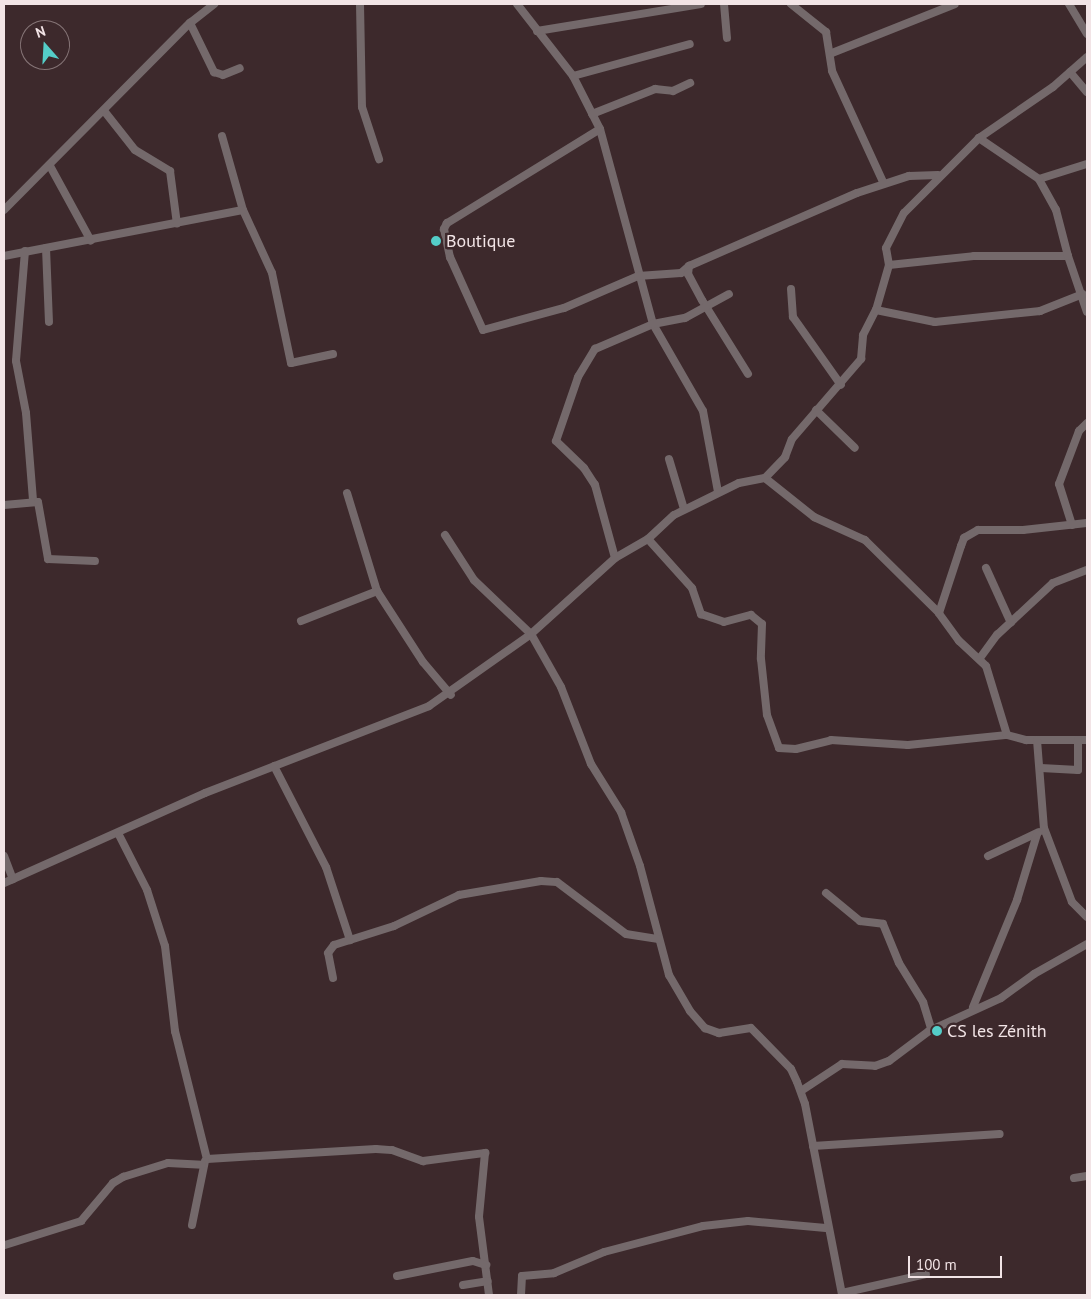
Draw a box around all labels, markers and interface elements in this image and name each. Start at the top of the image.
north arrow [20,20,70,70]
text: N [33,22,48,42]
place label: Boutique [446,230,515,252]
marker: Boutique [430,235,442,247]
place label: CS les Zénith [947,1020,1047,1042]
marker: CS les Zénith [931,1025,943,1037]
scale bar [911,1246,1005,1278]
text: 100 m [916,1255,957,1274]

